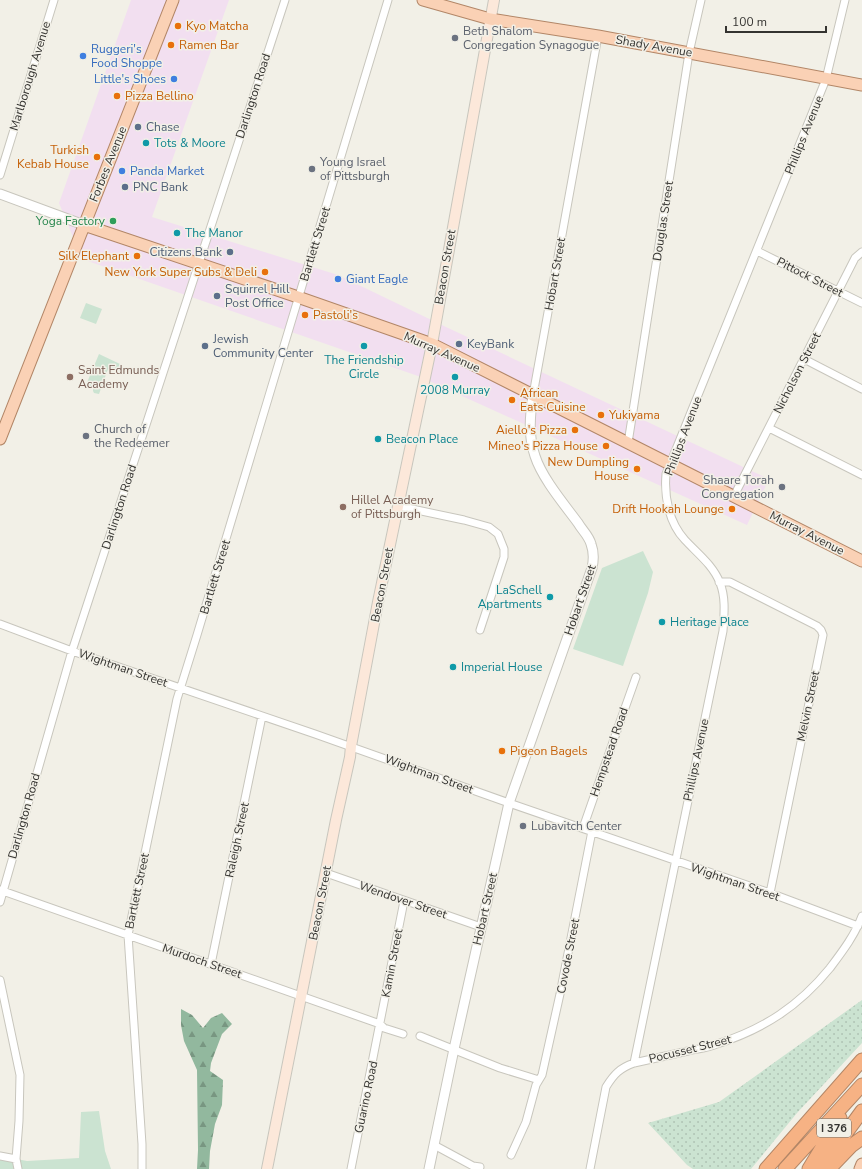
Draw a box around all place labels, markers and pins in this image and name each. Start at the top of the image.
place label: Kyo Matcha [186,18,249,34]
marker: Kyo Matcha [173,21,183,31]
place label: Beth Shalom Congregation Synagogue [463,23,599,53]
marker: Beth Shalom Congregation Synagogue [450,33,460,43]
place label: Ramen Bar [179,37,239,53]
marker: Ramen Bar [166,40,176,50]
place label: Ruggeri's Food Shoppe [91,41,162,71]
marker: Ruggeri's Food Shoppe [78,51,88,61]
place label: Little's Shoes [94,71,166,87]
marker: Little's Shoes [169,74,179,84]
place label: Pizza Bellino [125,88,194,104]
marker: Pizza Bellino [112,91,122,101]
place label: Chase [146,119,179,135]
marker: Chase [133,122,143,132]
place label: Tots & Moore [154,135,226,151]
marker: Tots & Moore [141,138,151,148]
place label: Turkish Kebab House [17,142,89,172]
marker: Turkish Kebab House [92,152,102,162]
place label: Young Israel of Pittsburgh [319,154,390,184]
place label: Panda Market [130,163,205,179]
marker: Young Israel of Pittsburgh [307,164,317,174]
marker: Panda Market [117,166,127,176]
place label: PNC Bank [133,179,189,195]
marker: PNC Bank [120,182,130,192]
place label: Yoga Factory [35,213,106,229]
marker: Yoga Factory [108,216,118,226]
place label: The Manor [185,225,244,241]
marker: The Manor [172,228,182,238]
place label: Citizens Bank [149,244,223,260]
marker: Citizens Bank [225,247,235,257]
place label: Silk Elephant [58,248,130,264]
marker: Silk Elephant [132,251,142,261]
place label: New York Super Subs & Deli [105,264,257,280]
marker: New York Super Subs & Deli [260,267,270,277]
place label: Giant Eagle [346,271,408,287]
marker: Giant Eagle [333,274,343,284]
place label: Squirrel Hill Post Office [225,281,290,311]
marker: Squirrel Hill Post Office [212,291,222,301]
place label: Pastoli's [313,307,358,323]
marker: Pastoli's [300,310,310,320]
place label: Jewish Community Center [212,331,314,361]
place label: KeyBank [467,336,515,352]
marker: KeyBank [454,339,464,349]
marker: Jewish Community Center [200,341,210,351]
marker: The Friendship Circle [359,341,369,351]
place label: The Friendship Circle [324,352,404,382]
place label: Saint Edmunds Academy [78,362,159,392]
marker: Saint Edmunds Academy [65,372,75,382]
marker: 2008 Murray [450,372,460,382]
place label: 2008 Murray [420,382,491,398]
place label: African Eats Cuisine [520,385,586,415]
marker: African Eats Cuisine [507,395,517,405]
place label: Yukiyama [608,407,660,423]
marker: Yukiyama [596,410,606,420]
place label: Church of the Redeemer [94,421,170,451]
place label: Aiello's Pizza [496,422,567,438]
marker: Aiello's Pizza [570,425,580,435]
marker: Church of the Redeemer [81,431,91,441]
place label: Beacon Place [386,431,458,447]
marker: Beacon Place [373,434,383,444]
place label: Mineo's Pizza House [488,438,598,454]
marker: Mineo's Pizza House [601,441,611,451]
place label: New Dumpling House [548,454,629,484]
marker: New Dumpling House [632,464,642,474]
place label: Shaare Torah Congregation [701,472,774,502]
marker: Shaare Torah Congregation [777,482,787,492]
place label: Hillel Academy of Pittsburgh [351,492,434,522]
place label: Drift Hookah Lounge [612,501,724,517]
marker: Hillel Academy of Pittsburgh [338,502,348,512]
marker: Drift Hookah Lounge [727,504,737,514]
place label: LaSchell Apartments [478,582,542,612]
marker: LaSchell Apartments [545,592,555,602]
place label: Heritage Place [670,614,749,630]
marker: Heritage Place [657,617,667,627]
place label: Imperial House [461,659,543,675]
marker: Imperial House [448,662,458,672]
place label: Pigeon Bagels [510,743,588,759]
marker: Pigeon Bagels [497,746,507,756]
place label: Lubavitch Center [531,818,622,834]
marker: Lubavitch Center [518,821,528,831]

